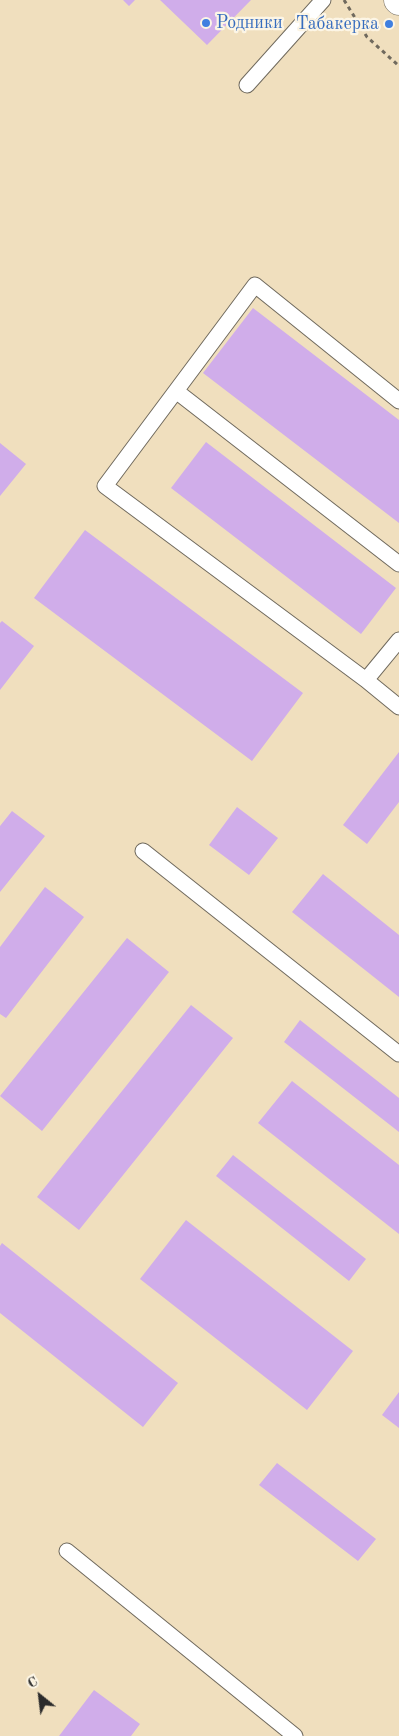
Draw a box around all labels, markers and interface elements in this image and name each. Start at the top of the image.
place label: Родники [216,12,283,34]
place label: Табакерка [296,13,379,35]
marker: Родники [200,17,212,29]
marker: Табакерка [383,18,395,30]
north arrow [15,1671,65,1721]
text: С [25,1675,40,1691]

